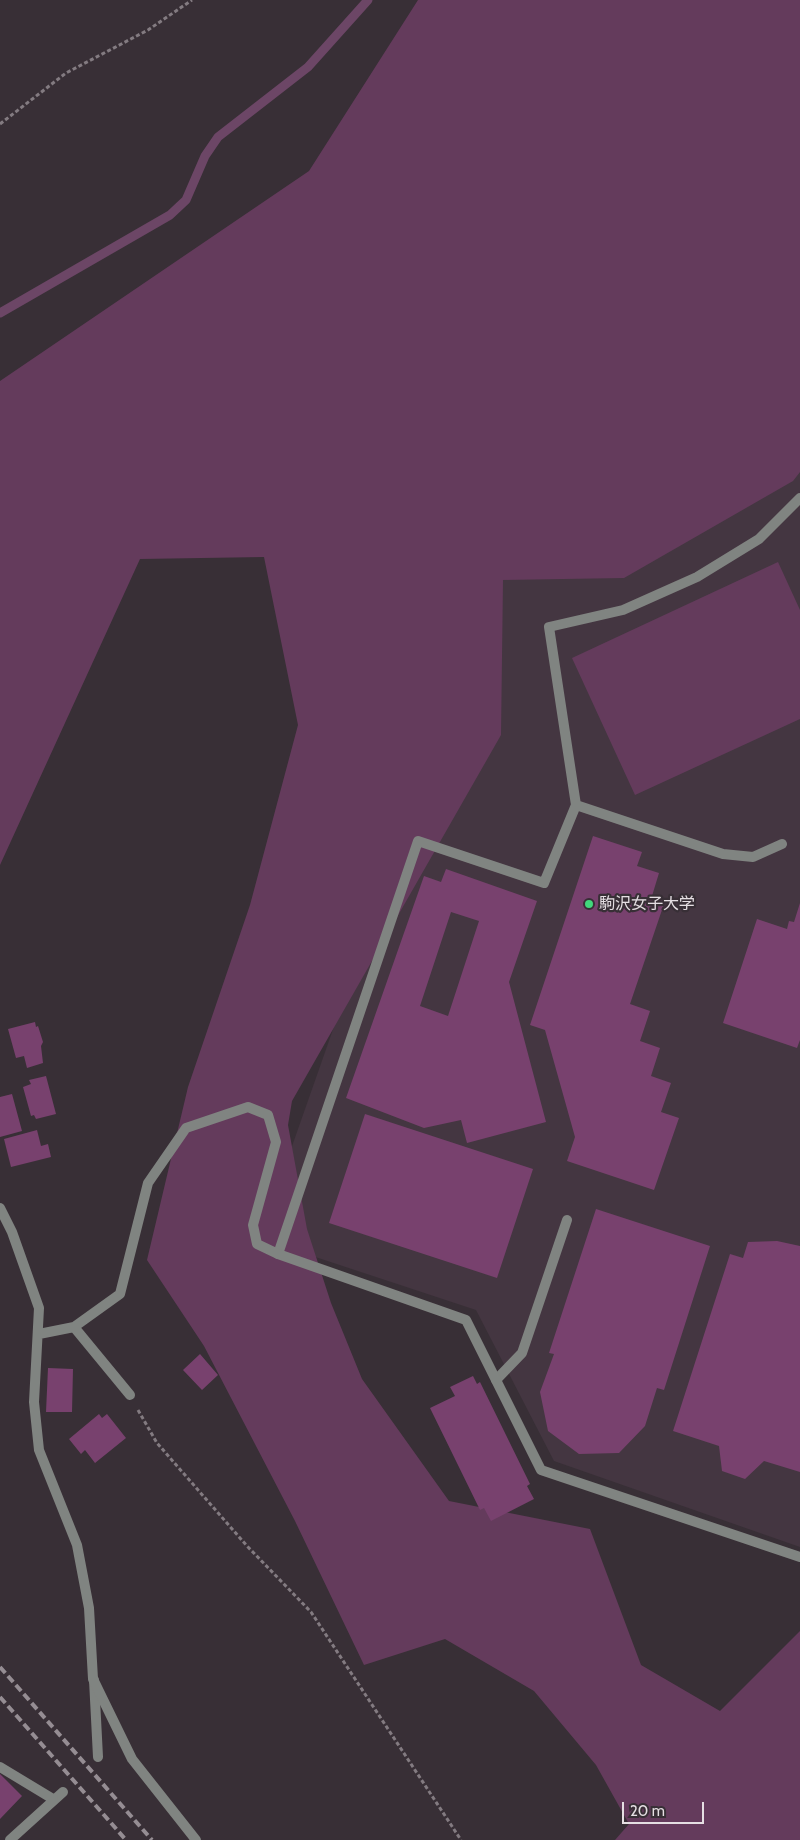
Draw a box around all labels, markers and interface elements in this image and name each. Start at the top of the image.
place label: 駒沢女子大学 [599,894,695,914]
marker: 駒沢女子大学 [583,898,595,910]
scale bar [625,1792,708,1824]
text: 20 m [630,1802,665,1820]

